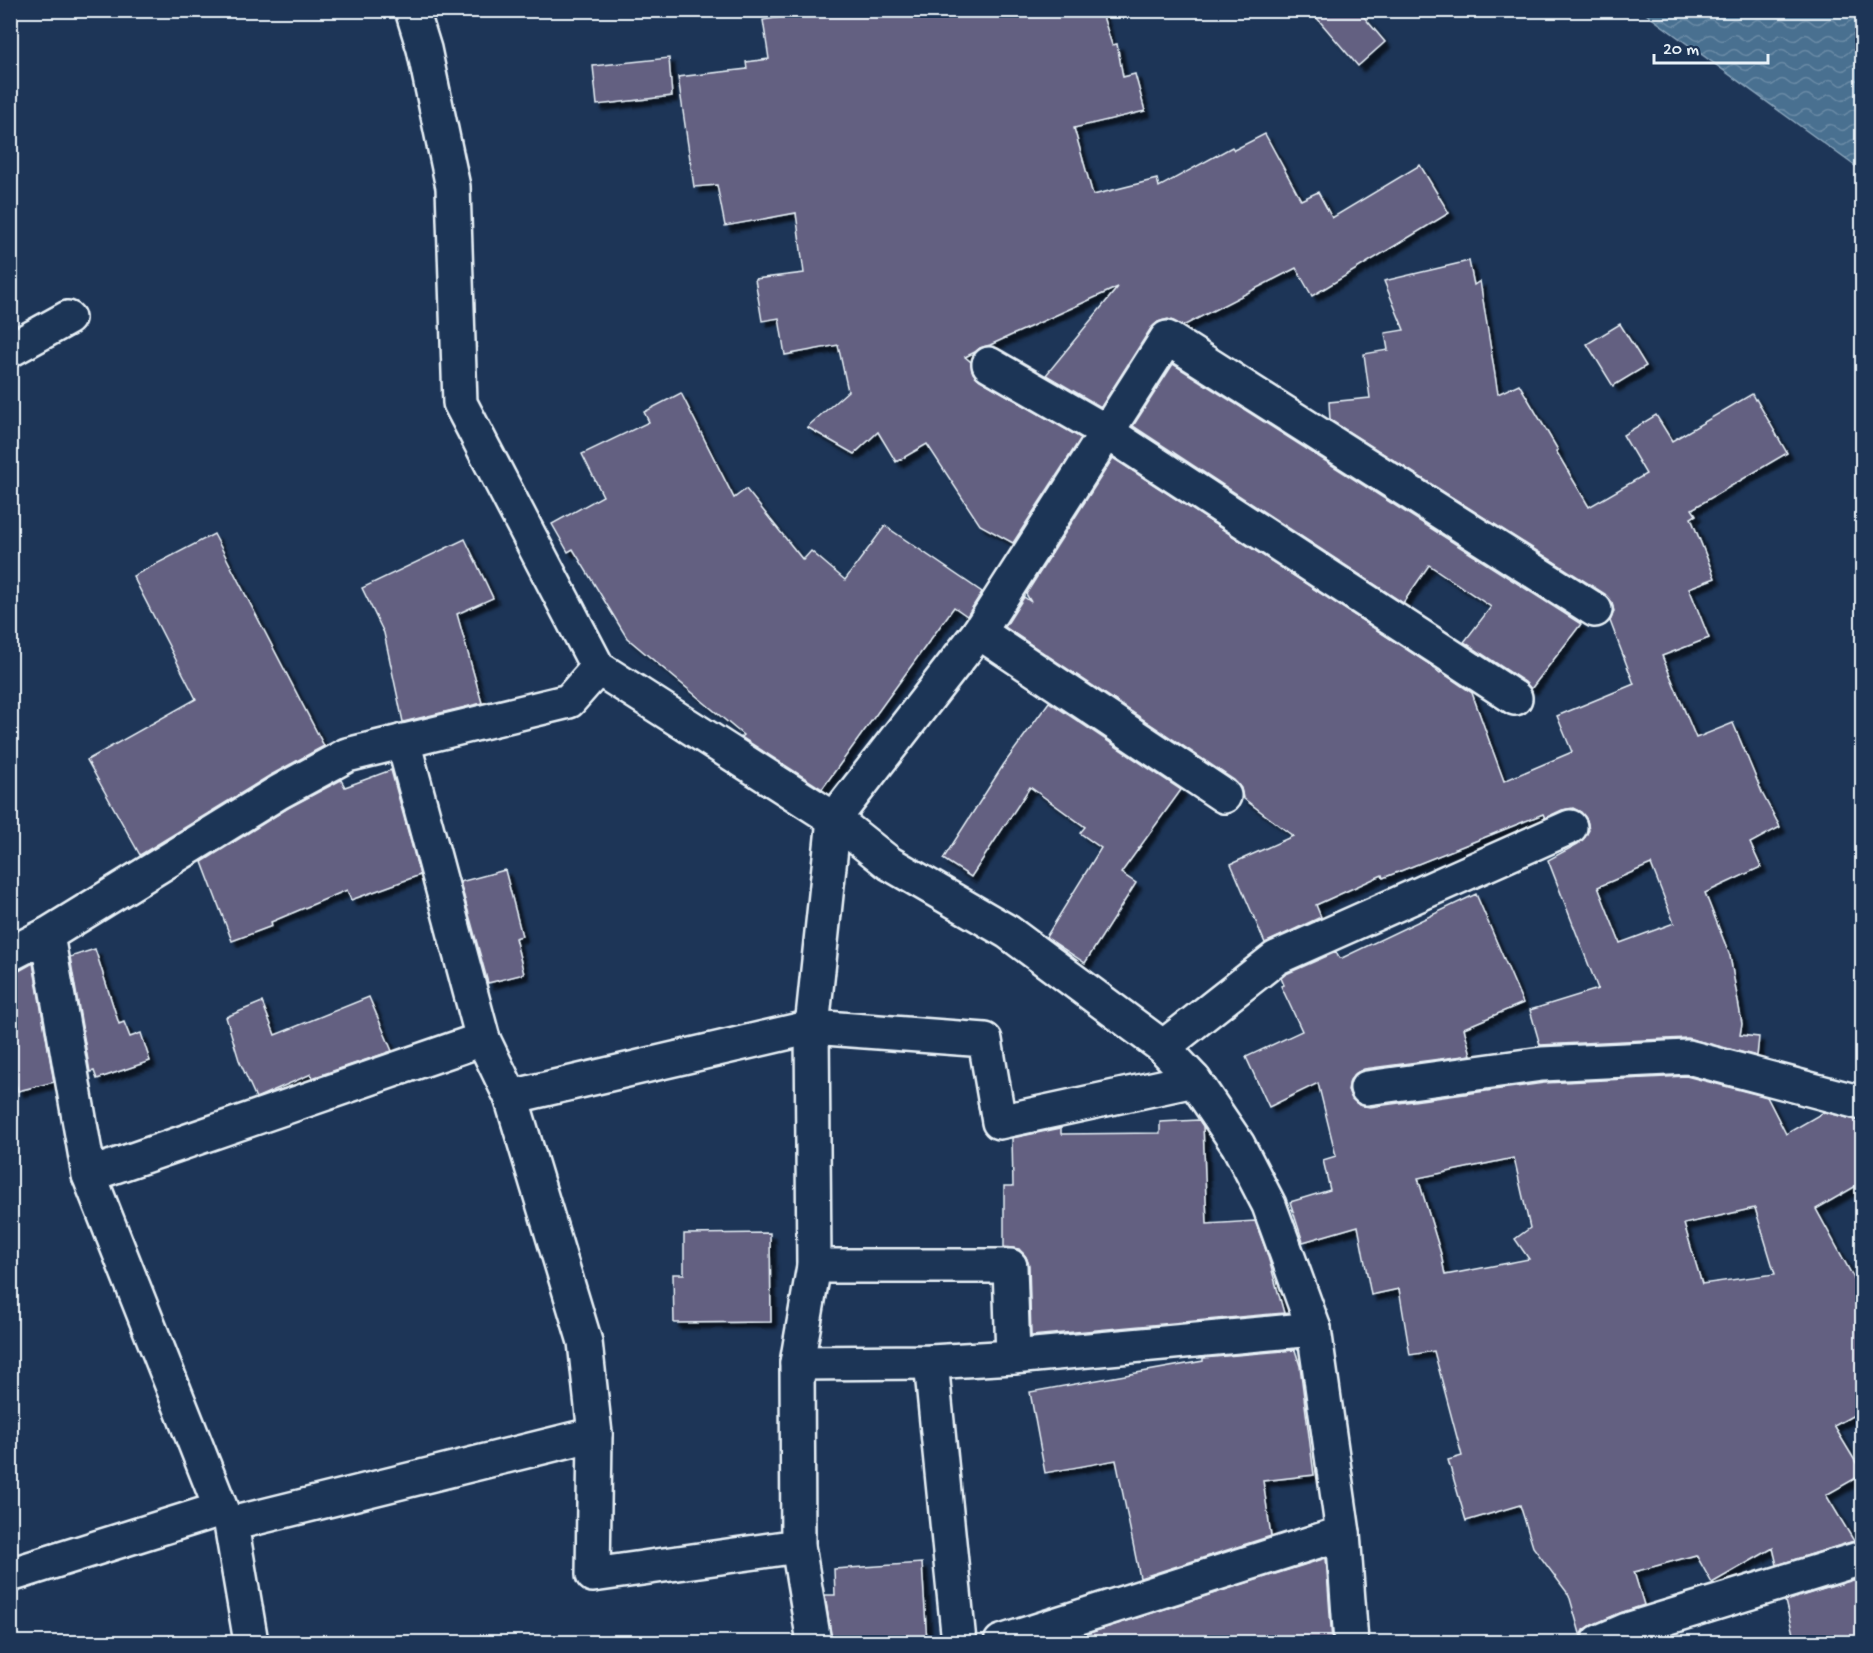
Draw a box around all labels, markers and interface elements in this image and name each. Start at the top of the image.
scale bar [1654,27,1768,65]
text: 20 m [1663,40,1699,61]

